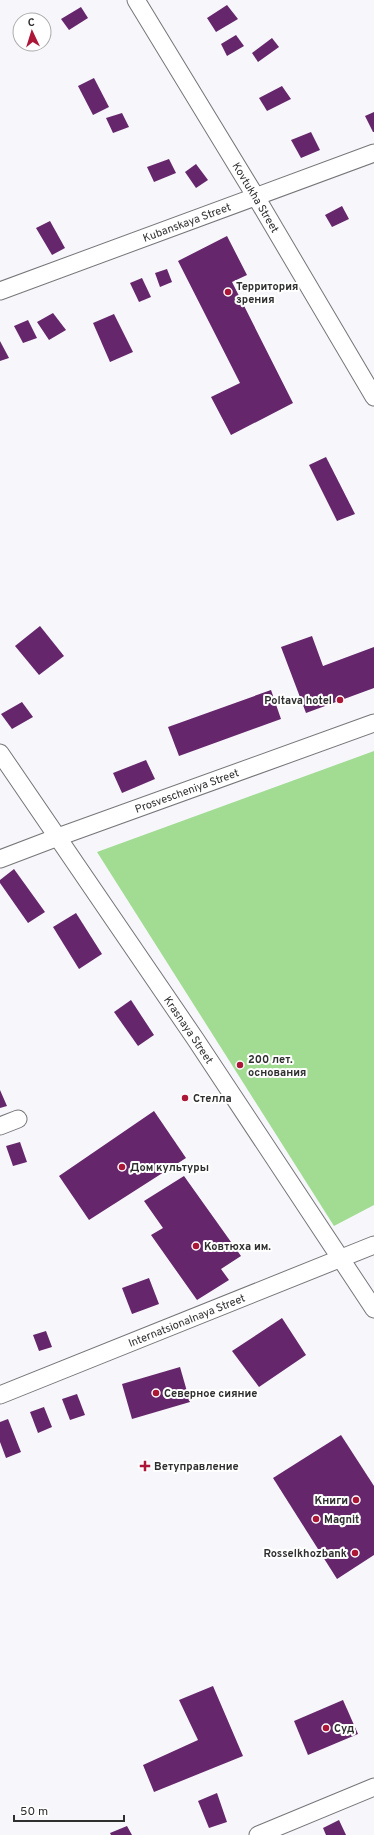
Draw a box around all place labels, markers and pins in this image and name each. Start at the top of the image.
place label: Территория зрения [236,280,298,307]
marker: Территория зрения [223,287,233,297]
place label: Poltava hotel [264,694,332,708]
marker: Poltava hotel [335,695,345,705]
place label: 200 лет. основания [248,1053,306,1080]
marker: 200 лет. основания [235,1060,245,1070]
place label: Стелла [193,1092,232,1106]
marker: Стелла [180,1093,190,1103]
place label: Дом культуры [130,1161,209,1175]
marker: Дом культуры [117,1162,127,1172]
place label: Ковтюха им. [204,1240,271,1254]
marker: Ковтюха им. [191,1241,201,1251]
place label: Северное сияние [164,1387,257,1401]
marker: Северное сияние [151,1388,161,1398]
marker: Ветуправление [139,1460,151,1472]
place label: Ветуправление [154,1460,239,1474]
place label: Книги [315,1494,348,1508]
marker: Книги [351,1495,361,1505]
place label: Magnit [324,1513,359,1527]
marker: Magnit [311,1514,321,1524]
place label: Rosselkhozbank [263,1547,347,1561]
marker: Rosselkhozbank [350,1548,360,1558]
place label: Суд [334,1722,354,1736]
marker: Суд [321,1723,331,1733]

